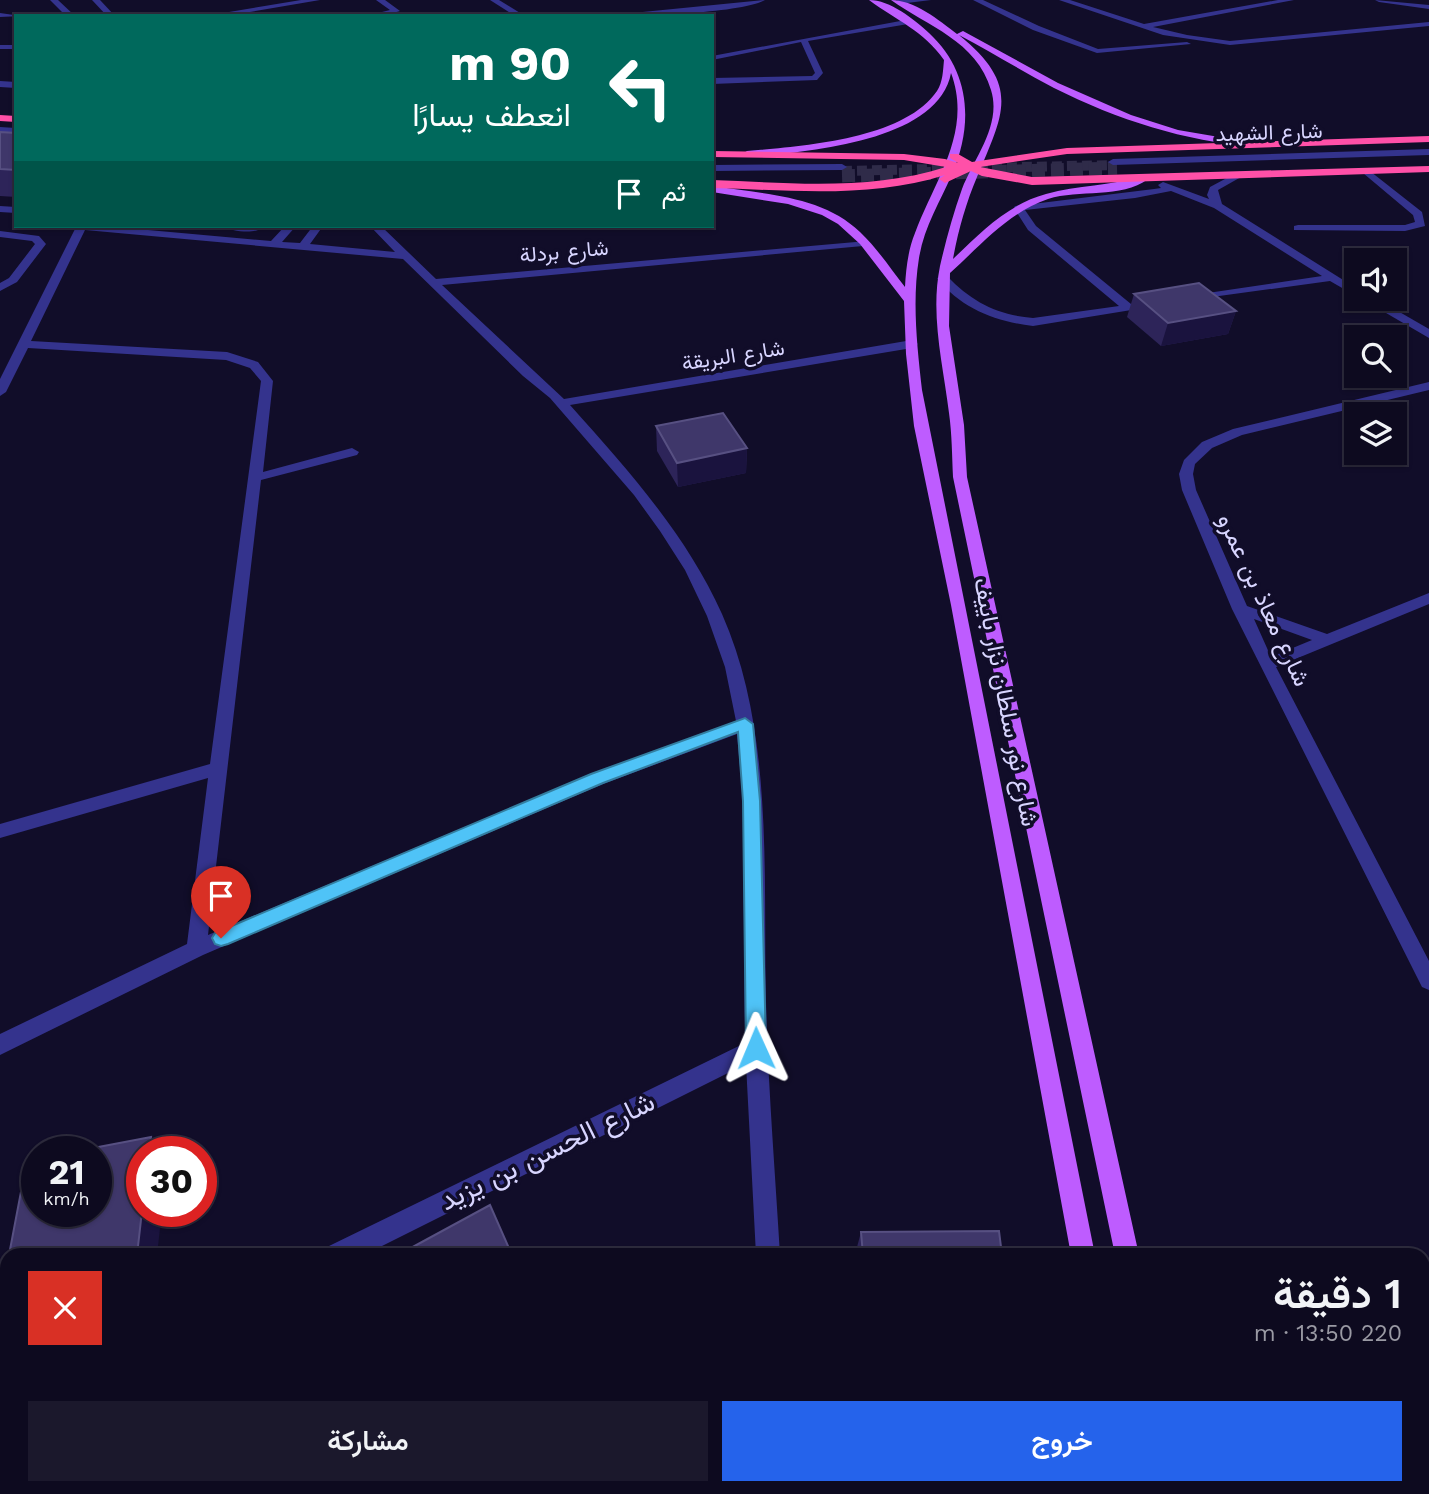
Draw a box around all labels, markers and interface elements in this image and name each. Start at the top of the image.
text: 90 m [449,34,571,92]
icon: left [595,42,686,133]
text: انعطف يسارًا [412,96,571,134]
street label: شارع الشهيد [1215,118,1323,148]
icon: arrive [610,175,648,213]
text: ثم [662,177,686,207]
street label: شارع بردلة [519,235,610,269]
map controls [1344,248,1407,465]
button: sound [1344,248,1407,311]
button: search [1344,325,1407,388]
street label: شارع البريقة [680,335,786,377]
button: layers [1344,402,1407,465]
street label: شارع معاذ بن عمرو [1210,509,1316,692]
street label: شارع نور سلطان نزار باييف [966,575,1044,829]
pin [191,866,251,938]
icon: arrive [202,877,240,915]
position arrow [719,1011,793,1085]
street label: شارع الحسن بن يزيد [434,1085,661,1219]
speed limit sign: 30 [126,1136,217,1227]
text: 21 [49,1151,84,1193]
text: km/h [43,1188,90,1209]
text: 1 دقيقة [1273,1269,1402,1318]
button: close [28,1271,102,1345]
text: 220 m · 13:50 [1254,1320,1402,1347]
button: مشاركة [28,1401,708,1481]
button: خروج [722,1401,1402,1481]

